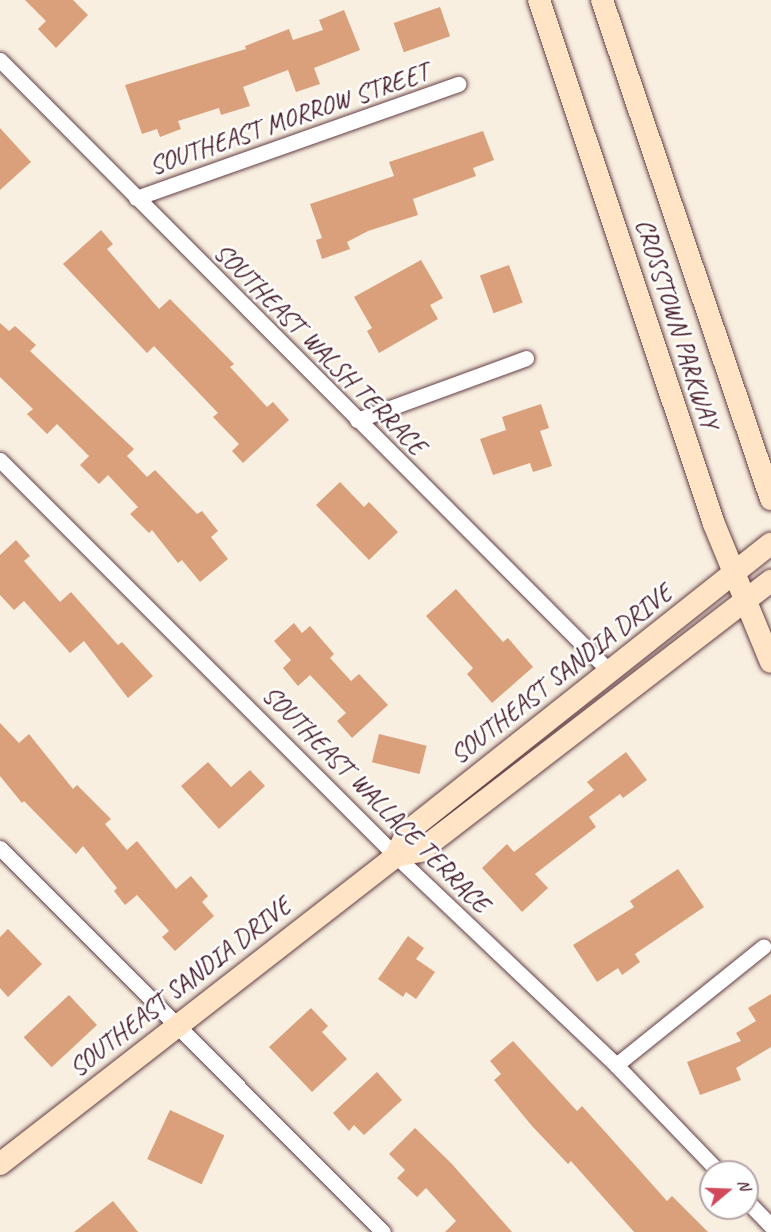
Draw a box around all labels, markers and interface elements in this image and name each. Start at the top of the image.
street label: SOUTHEAST MORROW STREET [145,56,433,182]
street label: CROSSTOWN PARKWAY [628,214,726,434]
street label: SOUTHEAST WALSH TERRACE [208,237,432,461]
street label: SOUTHEAST SANDIA DRIVE [444,578,678,770]
street label: SOUTHEAST WALLACE TERRACE [256,679,496,919]
street label: SOUTHEAST SANDIA DRIVE [63,891,297,1083]
north arrow [699,1160,759,1220]
text: N [733,1177,755,1193]

